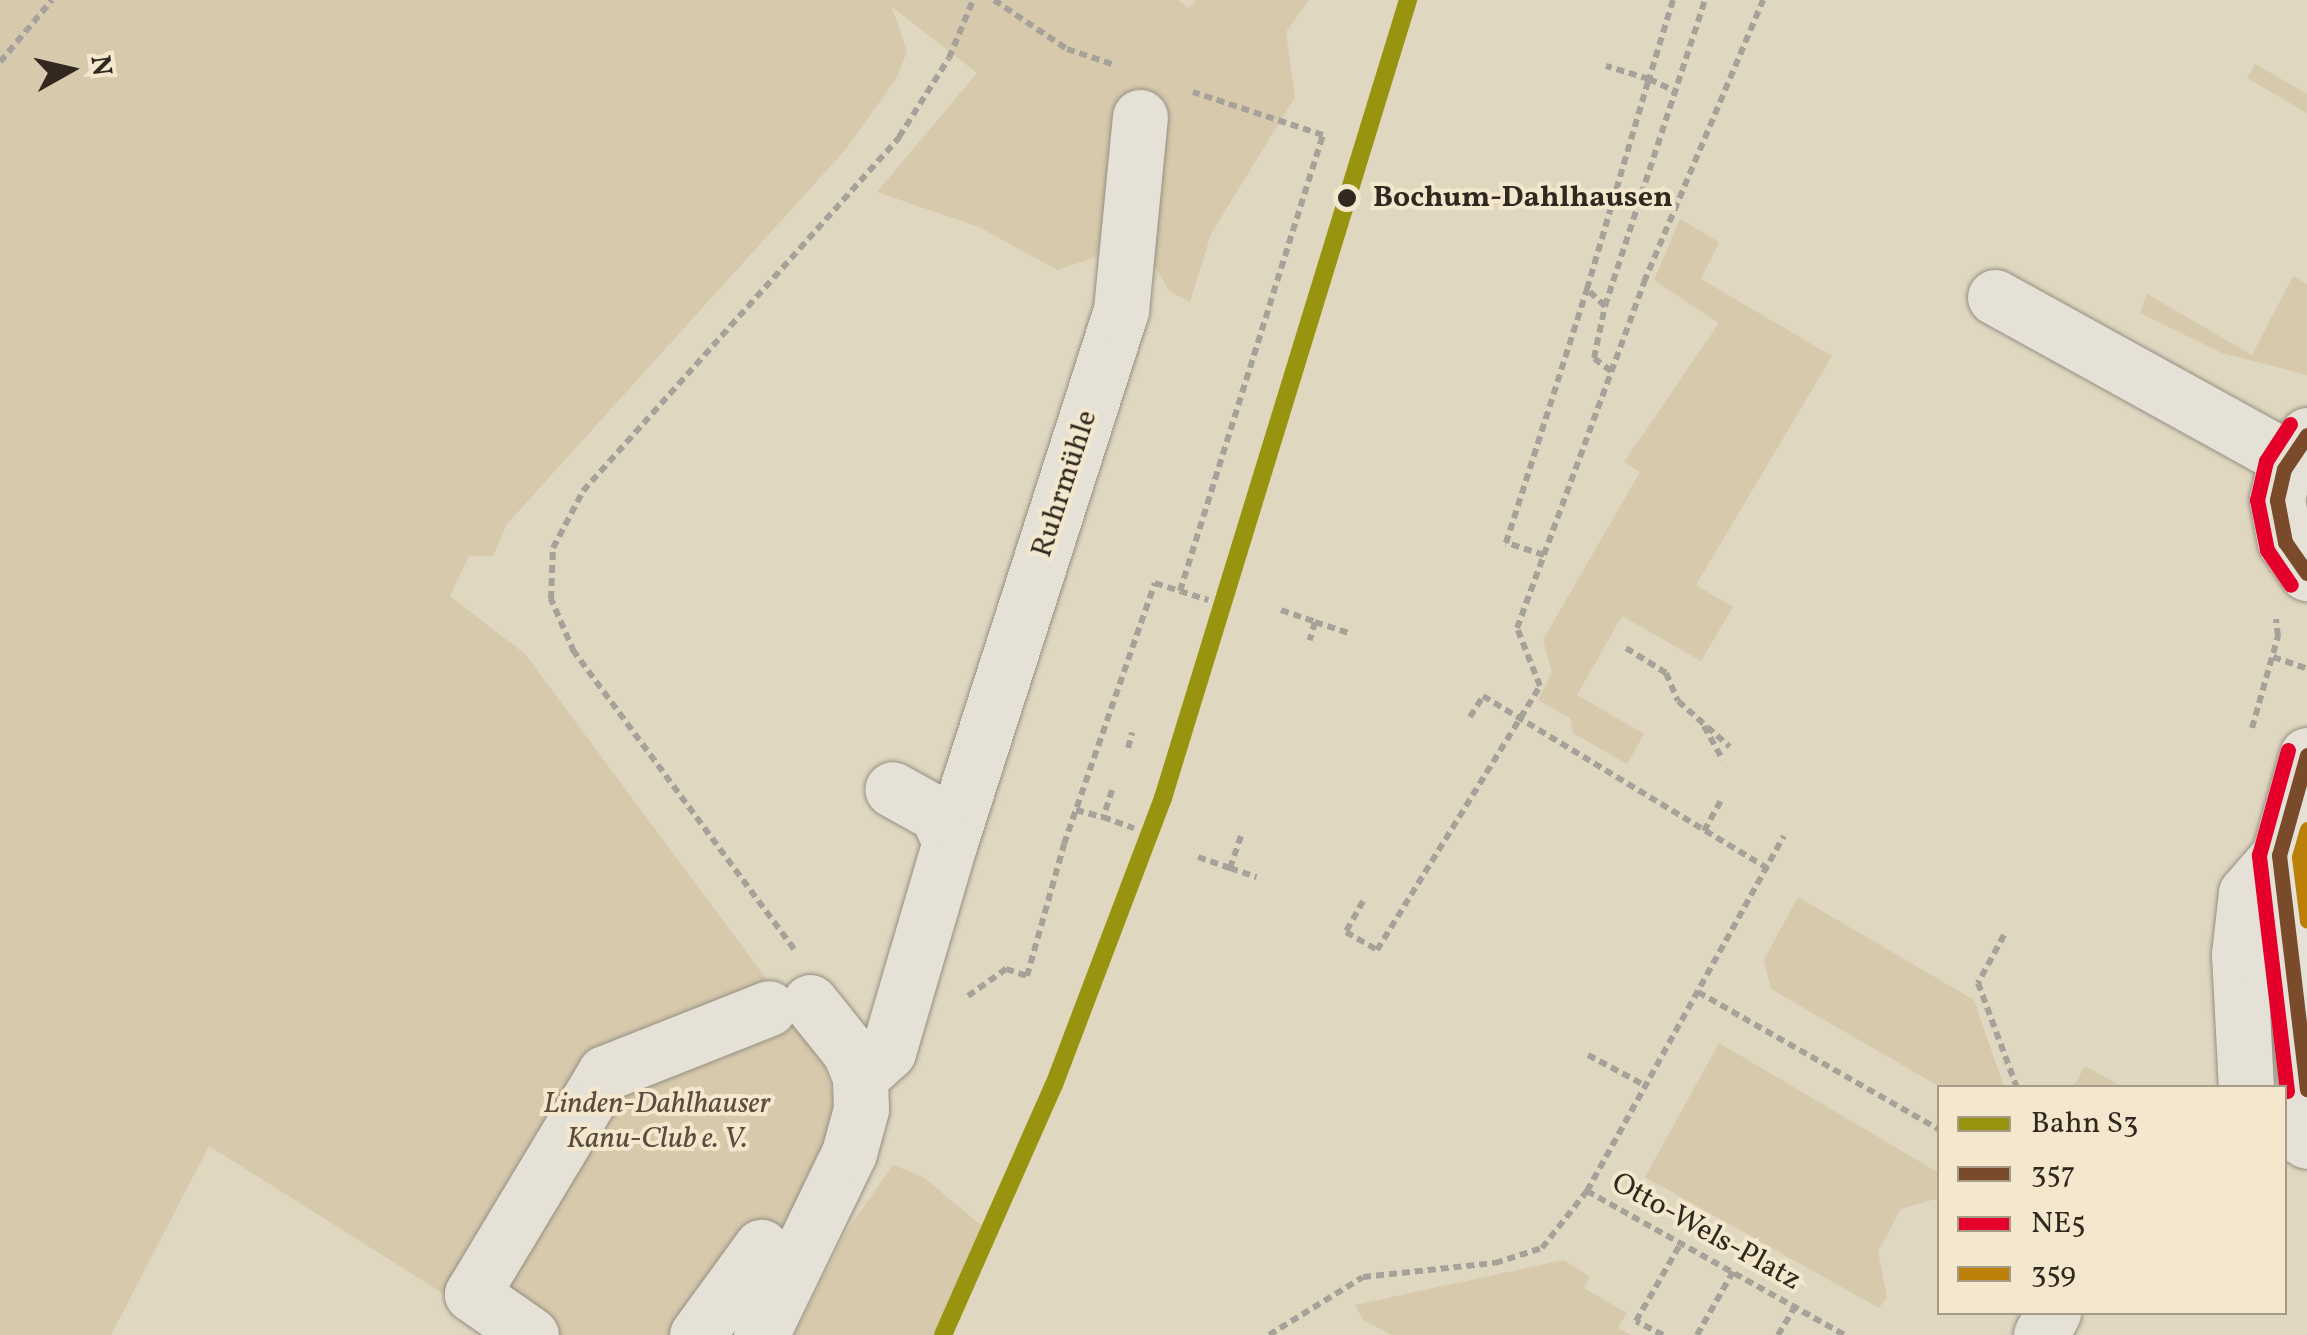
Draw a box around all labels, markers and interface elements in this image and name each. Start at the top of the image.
north arrow [20,20,120,120]
text: N [79,53,121,79]
place label: Bochum-Dahlhausen [1373,180,1673,216]
marker: Bochum-Dahlhausen [1330,181,1364,215]
street label: Ruhrmühle [1024,406,1106,562]
legend [1937,1085,2287,1315]
park label: Linden-Dahlhauser Kanu-Club e. V. [543,1086,771,1156]
text: Bahn S3 [2031,1103,2138,1145]
text: 357 [2031,1153,2075,1195]
street label: Otto-Wels-Platz [1605,1165,1807,1299]
text: NE5 [2031,1203,2086,1245]
text: 359 [2031,1253,2076,1295]

